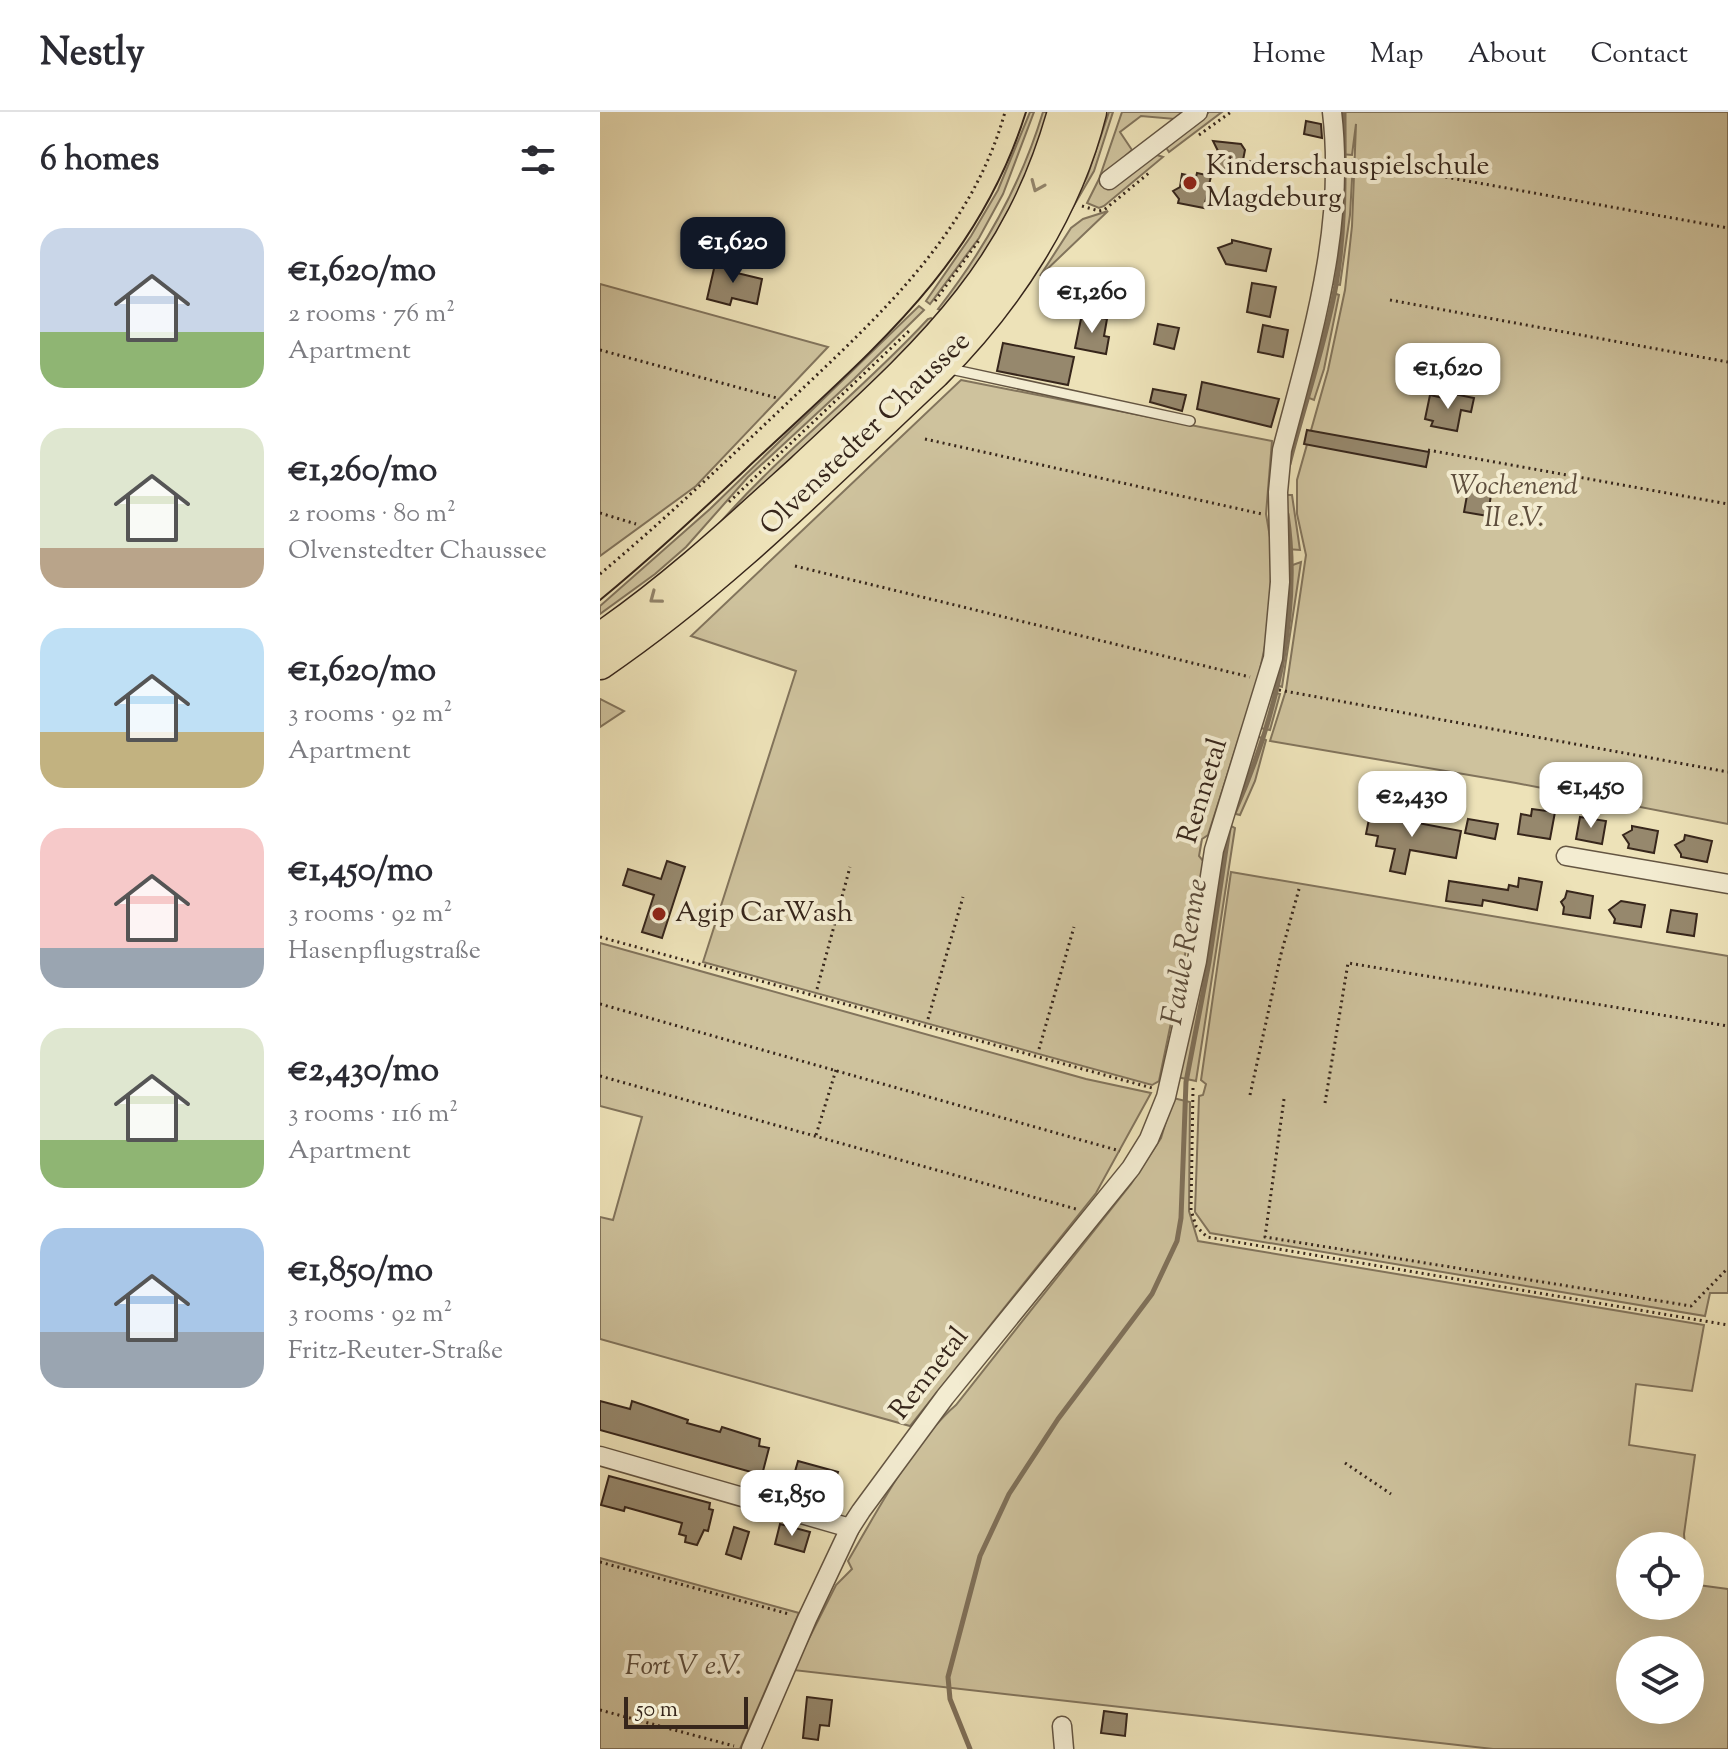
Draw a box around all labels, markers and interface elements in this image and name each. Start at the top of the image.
text: Nestly [40,28,145,82]
text: Home [1252,35,1326,75]
text: Map [1370,35,1424,75]
text: About [1468,35,1546,75]
text: Contact [1590,35,1688,75]
text: 6 homes [40,136,159,185]
icon: filters [516,138,560,182]
place label: Kinderschauspielschule Magdeburg [1206,147,1490,219]
marker: Kinderschauspielschule Magdeburg [1181,174,1199,192]
one-way arrow [1031,178,1047,192]
pin: €1,620 [668,217,798,285]
text: €1,620 [698,224,768,261]
text: €1,620/mo [288,247,436,296]
icon: home [104,260,200,356]
pin: €1,260 [1027,267,1157,335]
text: €1,260 [1057,274,1127,311]
text: 2 rooms · 76 m² [288,296,455,333]
street label: Olvenstedter Chaussee [752,323,980,545]
text: Apartment [288,333,411,370]
pin: €1,620 [1383,343,1513,411]
text: €1,620 [1413,350,1483,387]
text: €1,260/mo [288,447,437,496]
icon: home [104,460,200,556]
park label: Wochenend II e.V. [1450,467,1578,539]
text: 2 rooms · 80 m² [288,496,456,533]
text: Olvenstedter Chaussee [288,533,547,570]
one-way arrow [649,589,664,603]
text: €1,620/mo [288,647,436,696]
icon: home [104,660,200,756]
text: 3 rooms · 92 m² [288,696,452,733]
text: Apartment [288,733,411,770]
street label: Rennetal [1169,733,1239,849]
pin: €1,450 [1526,762,1656,830]
text: €1,450 [1557,769,1625,806]
pin: €2,430 [1347,771,1477,839]
text: €2,430 [1376,778,1448,815]
text: €1,450/mo [288,847,433,896]
icon: home [104,860,200,956]
water label: Faule Renne [1152,875,1220,1029]
place label: Agip CarWash [675,894,853,934]
text: 3 rooms · 92 m² [288,896,452,933]
marker: Agip CarWash [650,905,668,923]
text: Hasenpflugstraße [288,933,481,970]
text: €2,430/mo [288,1047,439,1096]
icon: home [104,1060,200,1156]
text: 3 rooms · 116 m² [288,1096,458,1133]
text: Apartment [288,1133,411,1170]
text: €1,850/mo [288,1247,433,1296]
icon: home [104,1260,200,1356]
text: 3 rooms · 92 m² [288,1296,452,1333]
street label: Rennetal [881,1319,979,1429]
text: Fritz-Reuter-Straße [288,1333,503,1370]
pin: €1,850 [727,1470,857,1538]
text: €1,850 [759,1477,825,1514]
map controls [1616,1532,1704,1724]
button: locate [1616,1532,1704,1620]
button: layers [1616,1636,1704,1724]
park label: Fort V e.V. [625,1647,741,1687]
scale bar [624,1693,748,1729]
text: 50 m [636,1695,678,1727]

